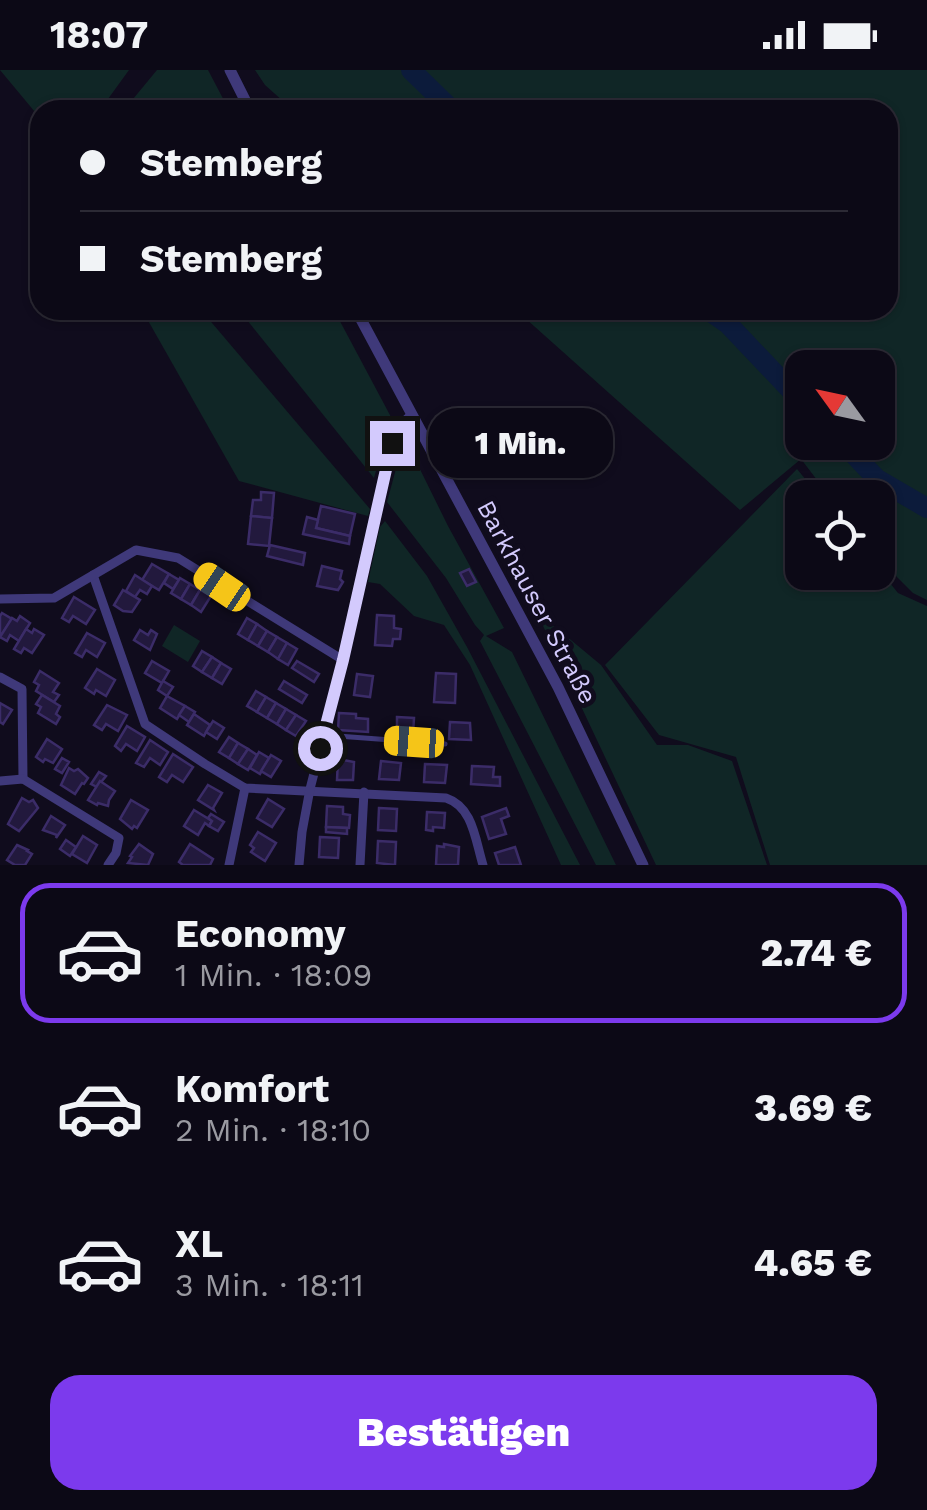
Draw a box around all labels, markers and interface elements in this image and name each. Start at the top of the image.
text: 18:07 [50,13,148,57]
text: Stemberg [140,141,322,185]
text: Stemberg [140,237,322,281]
north arrow [785,350,895,460]
map controls [785,350,895,590]
callout: 1 Min. [427,408,612,478]
route end [370,421,415,466]
text: 1 Min. [475,424,566,462]
button: locate [785,480,895,590]
street label: Barkhauser Straße [471,495,603,709]
car [189,558,255,616]
car [383,725,445,759]
route start [298,726,343,771]
icon: car [55,908,145,998]
text: Economy [175,912,346,956]
text: 2.74 € [760,931,872,975]
text: 1 Min. · 18:09 [175,956,372,994]
icon: car [55,1063,145,1153]
text: Komfort [175,1067,329,1111]
text: 3.69 € [754,1086,872,1130]
text: 2 Min. · 18:10 [175,1111,371,1149]
icon: car [55,1218,145,1308]
text: XL [175,1222,223,1266]
text: 4.65 € [753,1241,872,1285]
text: 3 Min. · 18:11 [175,1266,364,1304]
button: Bestätigen [50,1375,877,1490]

